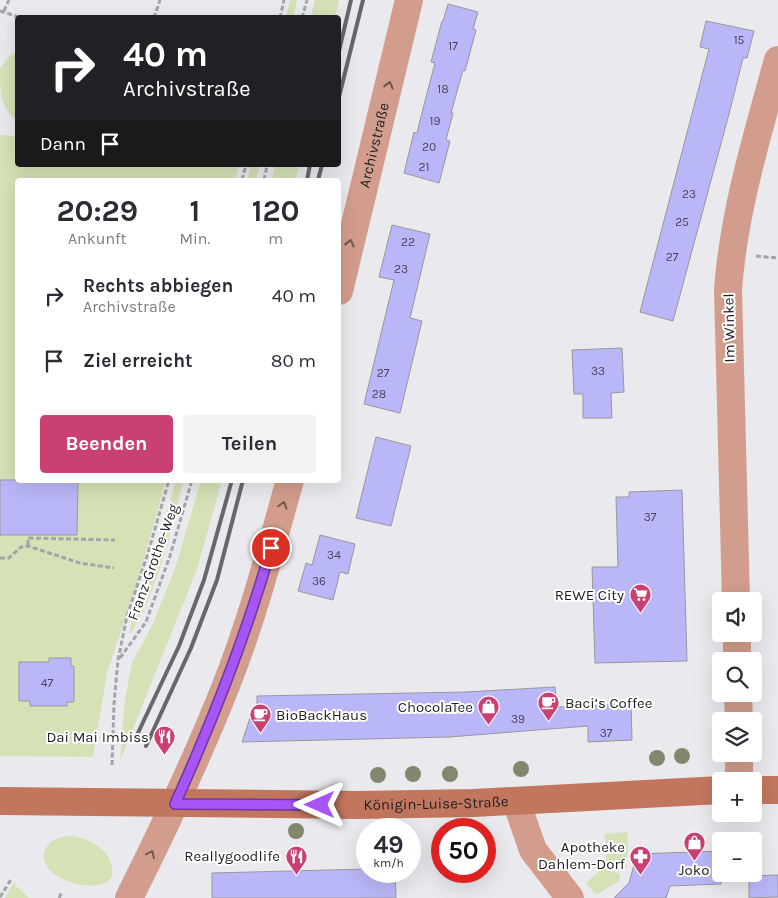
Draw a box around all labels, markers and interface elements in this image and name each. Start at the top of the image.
house number: 15 [734,33,745,47]
text: 40 m [123,34,208,75]
icon: right [40,35,105,100]
house number: 17 [448,39,458,53]
text: Archivstraße [123,76,251,102]
one-way arrow [383,81,394,90]
house number: 18 [437,82,449,96]
street label: Archivstraße [355,101,393,190]
house number: 19 [430,114,440,128]
icon: arrive [96,130,124,158]
text: Dann [40,133,86,155]
house number: 20 [422,140,436,154]
house number: 21 [419,160,429,174]
house number: 23 [682,187,696,201]
text: 20:29 [56,193,138,229]
text: 1 [190,193,200,229]
text: 120 [252,193,300,229]
house number: 25 [675,215,689,229]
text: Ankunft [68,229,127,248]
text: Min. [179,229,210,248]
text: m [268,229,283,248]
house number: 22 [401,235,415,249]
one-way arrow [344,239,355,248]
house number: 27 [666,250,679,264]
house number: 23 [394,262,408,276]
text: Rechts abbiegen [83,275,233,297]
icon: right [40,282,68,310]
text: 40 m [272,285,316,307]
street label: Im Winkel [719,293,739,363]
text: Archivstraße [83,297,176,316]
icon: arrive [40,347,68,375]
text: Ziel erreicht [83,350,193,372]
text: 80 m [271,350,316,372]
house number: 33 [591,364,605,378]
house number: 27 [377,366,390,380]
house number: 28 [372,387,386,401]
button: Beenden [40,415,173,473]
button: Teilen [183,415,316,473]
street label: Franz-Grothe-Weg [124,501,183,623]
one-way arrow [277,501,288,510]
house number: 37 [644,510,657,524]
pin [250,527,292,569]
icon: arrive [257,534,285,562]
house number: 34 [327,548,341,562]
house number: 36 [312,574,326,588]
supermarket icon: REWE City [628,583,652,614]
place label: REWE City [555,586,624,604]
map controls [712,592,762,882]
button: sound [712,592,762,642]
button: search [712,652,762,702]
house number: 47 [41,676,54,690]
cafe icon: Baci’s Coffee [537,691,561,722]
place label: Baci’s Coffee [565,694,653,712]
shop icon: ChocolaTee [477,695,501,726]
place label: ChocolaTee [398,698,473,716]
cafe icon: BioBackHaus [248,703,272,734]
place label: BioBackHaus [276,706,367,724]
house number: 39 [511,712,525,726]
button: layers [712,712,762,762]
restaurant icon: Dai Mai Imbiss [153,725,177,756]
house number: 37 [600,726,613,740]
place label: Dai Mai Imbiss [46,728,149,746]
button: + [712,772,762,822]
position arrow [293,778,345,830]
street label: Königin-Luise-Straße [363,792,509,814]
speed limit sign: 50 [431,818,496,883]
text: 49 [373,830,404,859]
shop icon: Joko [682,830,706,861]
button: − [712,832,762,882]
place label: Apotheke Dahlem-Dorf [538,838,626,873]
restaurant icon: Reallygoodlife [284,844,308,875]
pharmacy icon: Apotheke Dahlem-Dorf [629,844,653,875]
place label: Reallygoodlife [184,847,280,865]
one-way arrow [145,850,155,859]
text: km/h [373,856,404,870]
place label: Joko [679,861,709,879]

